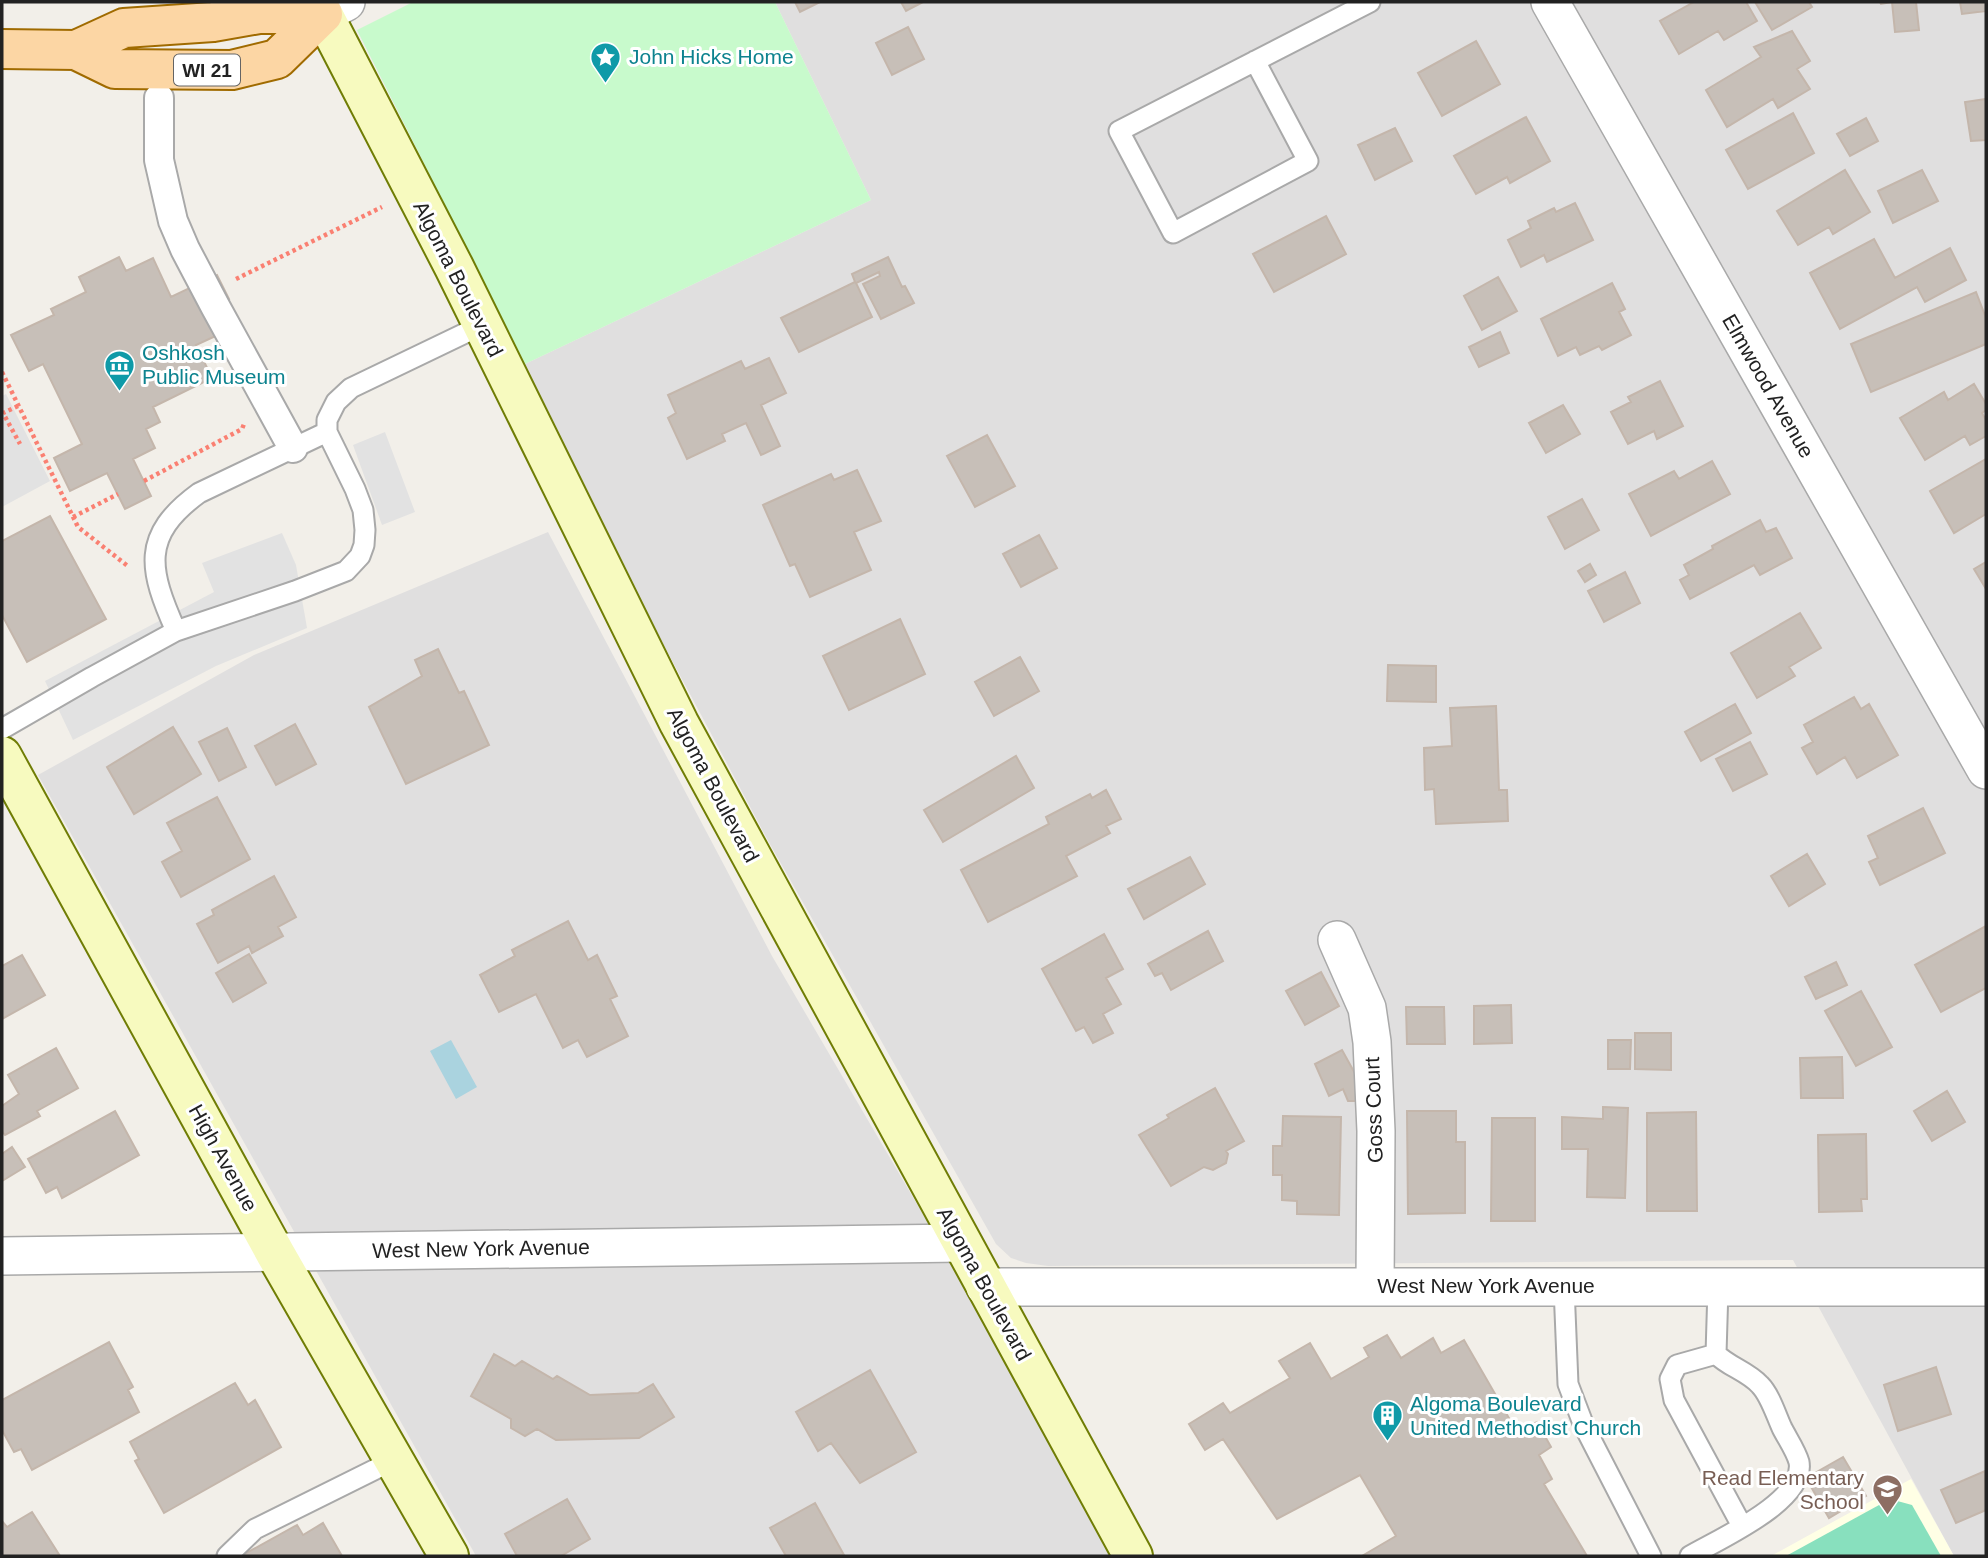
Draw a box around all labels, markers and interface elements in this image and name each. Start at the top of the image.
place icon: John Hicks Home [589,40,623,84]
place label: John Hicks Home [629,45,794,68]
road number: WI 21 [174,54,240,86]
street label: Algoma Boulevard [409,197,508,360]
street label: Elmwood Avenue [1718,310,1819,462]
place label: Oshkosh Public Museum [142,341,286,388]
museum icon: Oshkosh Public Museum [102,348,136,392]
street label: Algoma Boulevard [663,704,764,866]
street label: Goss Court [1360,1056,1387,1163]
street label: High Avenue [185,1100,262,1215]
street label: Algoma Boulevard [933,1203,1036,1364]
street label: West New York Avenue [372,1235,590,1262]
street label: West New York Avenue [1377,1274,1595,1297]
place label: Algoma Boulevard United Methodist Church [1410,1392,1641,1439]
building icon: Algoma Boulevard United Methodist Church [1370,1399,1404,1443]
place label: Read Elementary School [1702,1466,1864,1513]
school or university icon: Read Elementary School [1870,1473,1904,1517]

